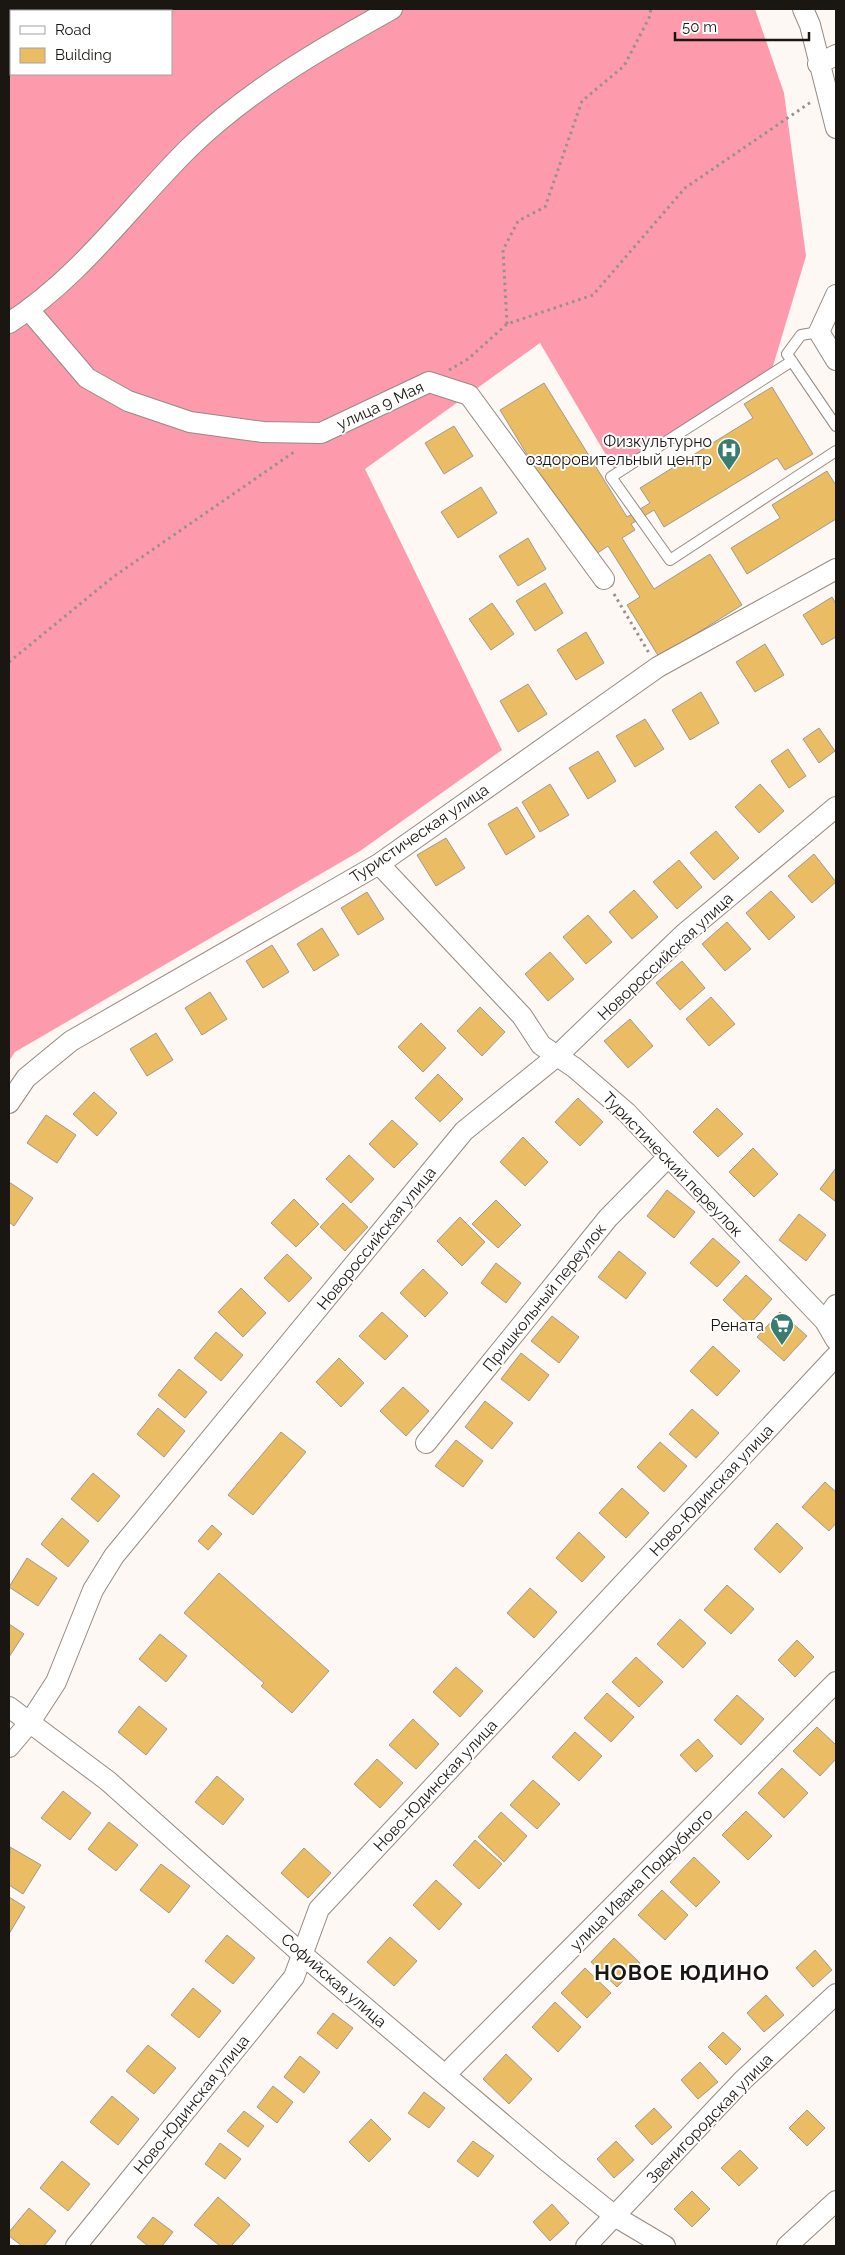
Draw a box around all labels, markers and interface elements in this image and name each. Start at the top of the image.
legend [10,10,172,75]
scale bar [675,10,809,42]
text: 50 m [682,18,717,36]
text: Road [55,21,91,39]
text: Building [55,46,112,64]
street label: улица 9 Мая [334,377,427,434]
place label: Физкультурно оздоровительный центр [526,432,712,469]
hospital icon: Физкультурно оздоровительный центр [716,437,742,471]
street label: Туристическая улица [346,780,492,887]
street label: Новороссийская улица [594,889,737,1024]
street label: Туристический переулок [599,1088,747,1241]
street label: Новороссийская улица [313,1163,440,1314]
street label: Пришкольный переулок [479,1220,610,1375]
supermarket icon: Рената [769,1312,795,1346]
place label: Рената [710,1316,764,1335]
street label: Ново-Юдинская улица [645,1421,777,1560]
street label: Ново-Юдинская улица [369,1716,501,1855]
street label: улица Ивана Поддубного [566,1804,717,1955]
street label: Софийская улица [277,1929,390,2031]
district label: НОВОЕ ЮДИНО [594,1960,770,1985]
street label: Ново-Юдинская улица [130,2031,253,2177]
street label: Звенигородская улица [642,2049,776,2187]

